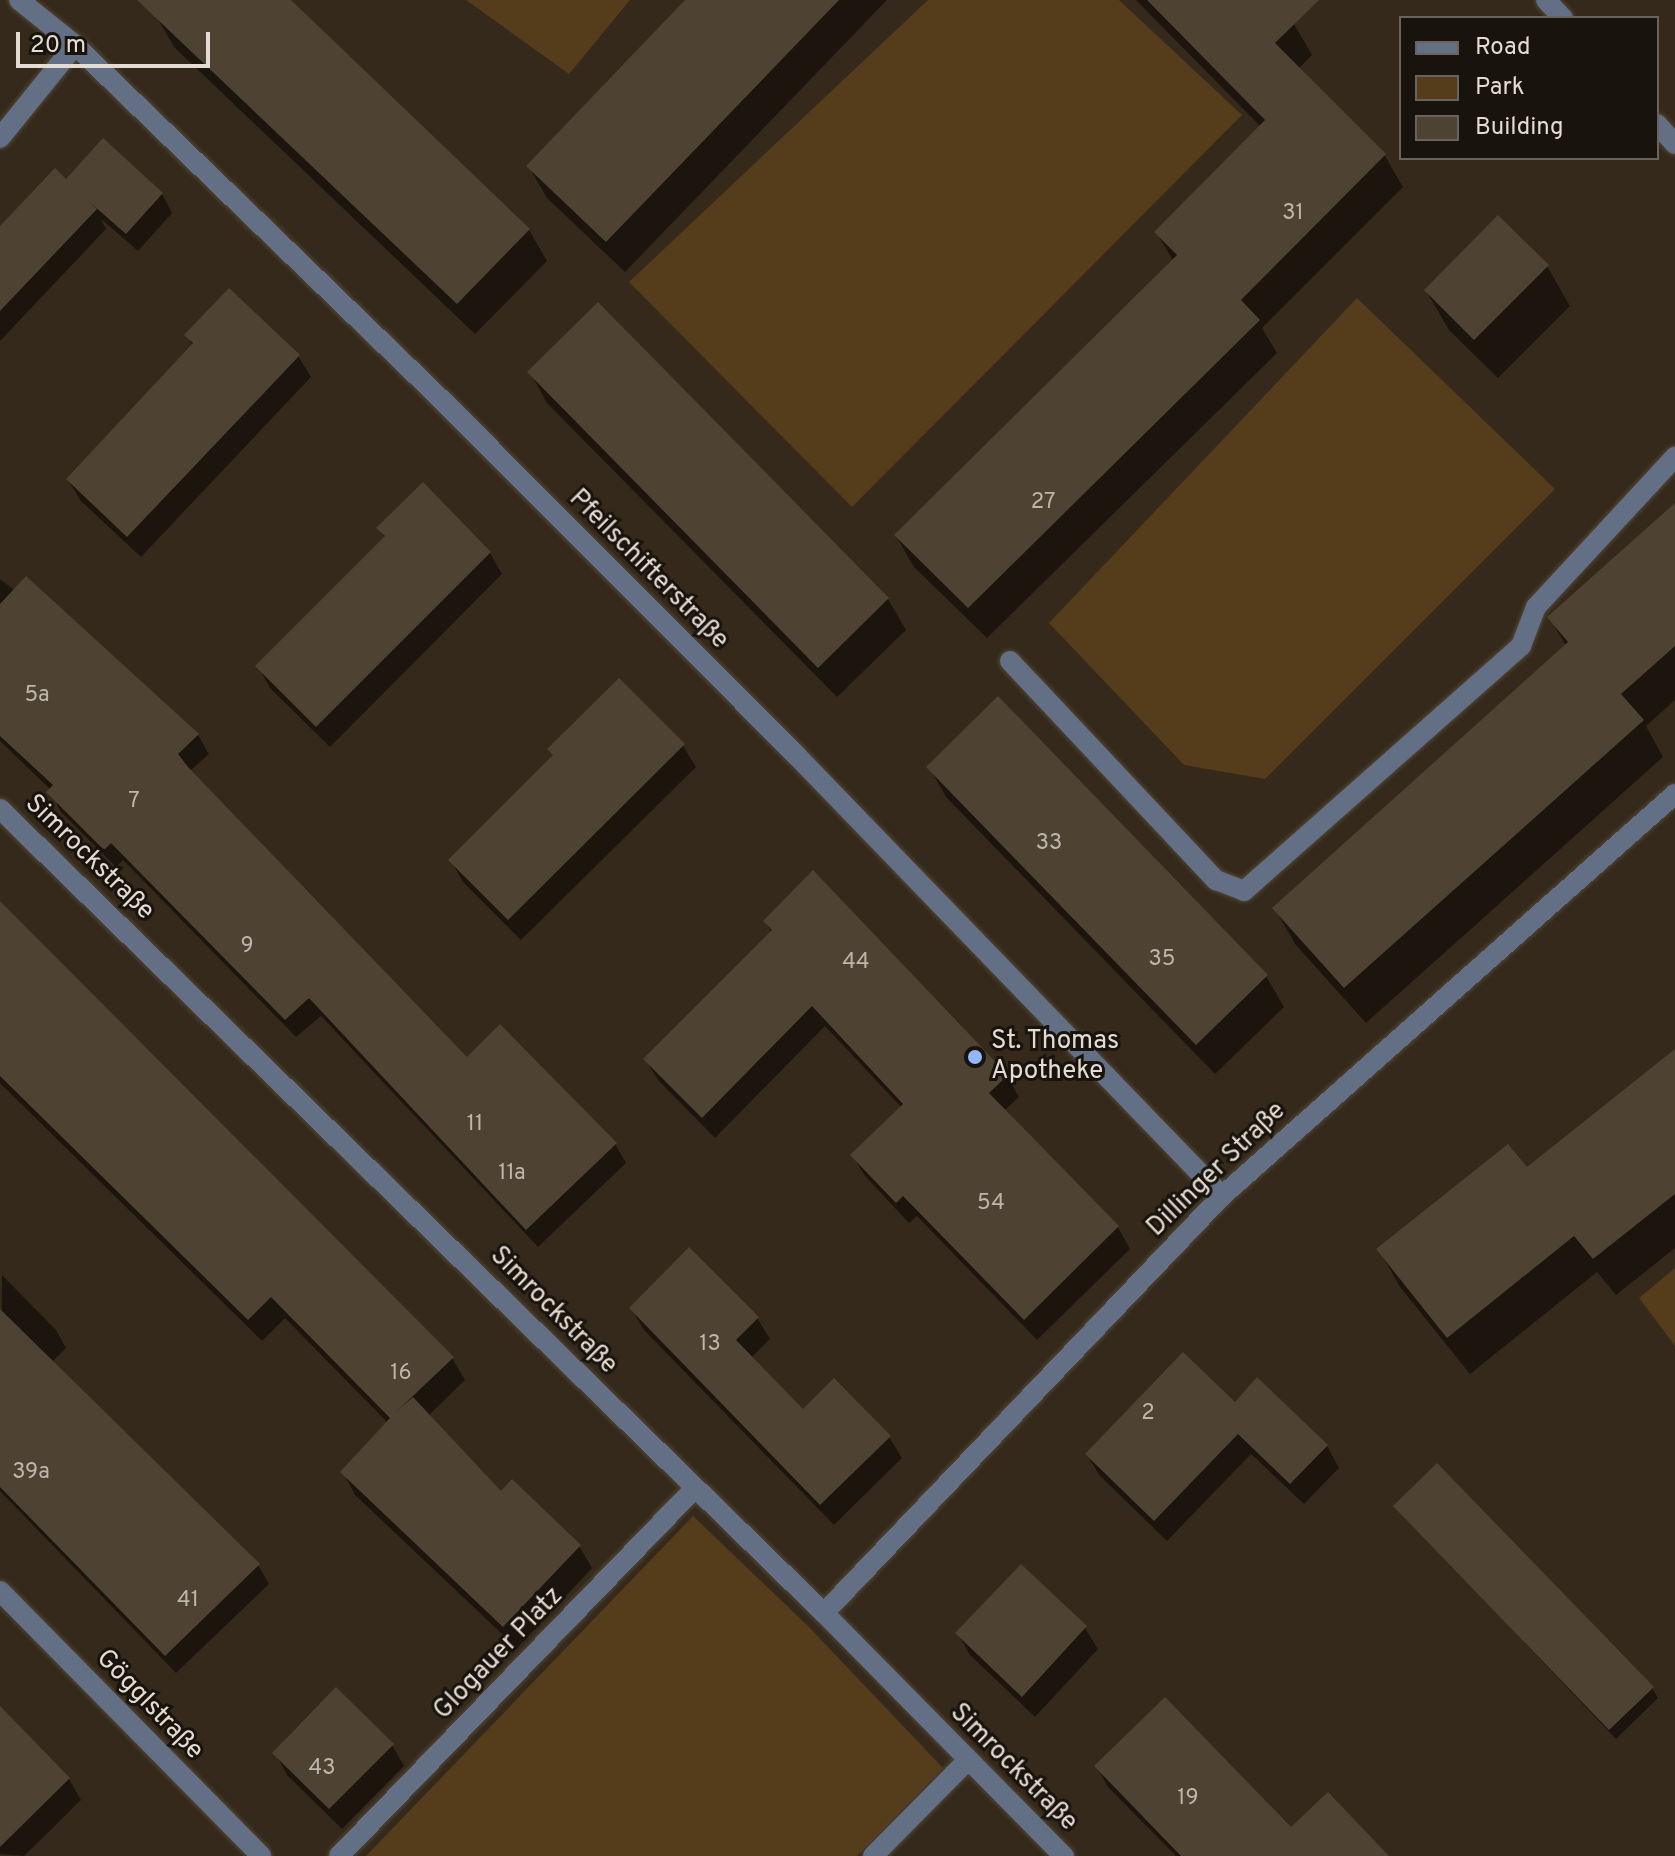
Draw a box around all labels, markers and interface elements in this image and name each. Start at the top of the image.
scale bar [20,16,214,66]
legend [1399,16,1659,160]
text: 20 m [30,31,86,61]
text: Road [1475,33,1531,63]
text: Park [1475,73,1525,103]
text: Building [1475,113,1564,143]
house number: 31 [1282,201,1304,227]
street label: Pfeilschifterstraße [562,484,734,656]
house number: 27 [1031,490,1055,516]
house number: 5a [24,683,50,709]
street label: Simrockstraße [18,789,160,927]
house number: 7 [128,789,140,815]
house number: 33 [1036,831,1062,857]
house number: 9 [240,934,254,960]
house number: 35 [1149,947,1175,973]
house number: 44 [842,950,870,976]
place label: St. Thomas Apotheke [991,1026,1120,1088]
marker: St. Thomas Apotheke [966,1048,984,1066]
street label: Dillinger Straße [1141,1096,1293,1244]
house number: 11 [467,1112,483,1138]
house number: 11a [498,1161,526,1187]
house number: 54 [977,1191,1005,1217]
street label: Simrockstraße [483,1241,623,1381]
house number: 13 [699,1332,721,1358]
house number: 16 [390,1361,412,1387]
house number: 2 [1141,1401,1155,1427]
house number: 39a [12,1460,50,1486]
street label: Glogauer Platz [428,1581,570,1727]
house number: 41 [177,1588,199,1614]
street label: Gögglstraße [89,1643,209,1767]
street label: Simrockstraße [943,1698,1083,1838]
house number: 43 [309,1756,335,1782]
house number: 19 [1177,1786,1199,1812]

